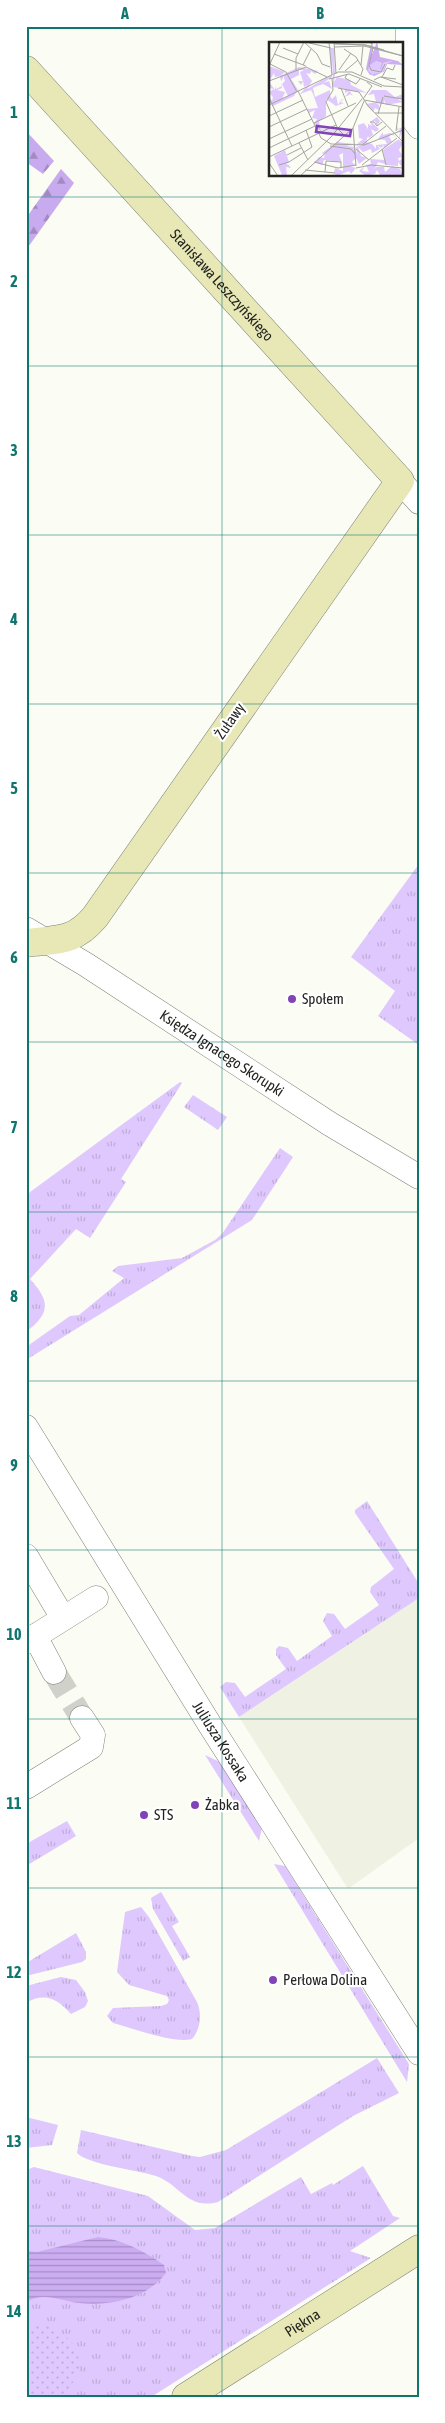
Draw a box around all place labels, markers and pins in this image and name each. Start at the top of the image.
place label: Społem [302,990,344,1007]
marker: Społem [286,993,298,1005]
place label: Żabka [205,1796,239,1813]
marker: Żabka [189,1799,201,1811]
place label: STS [154,1806,173,1823]
marker: STS [138,1809,150,1821]
place label: Perłowa Dolina [283,1971,367,1988]
marker: Perłowa Dolina [267,1974,279,1986]

